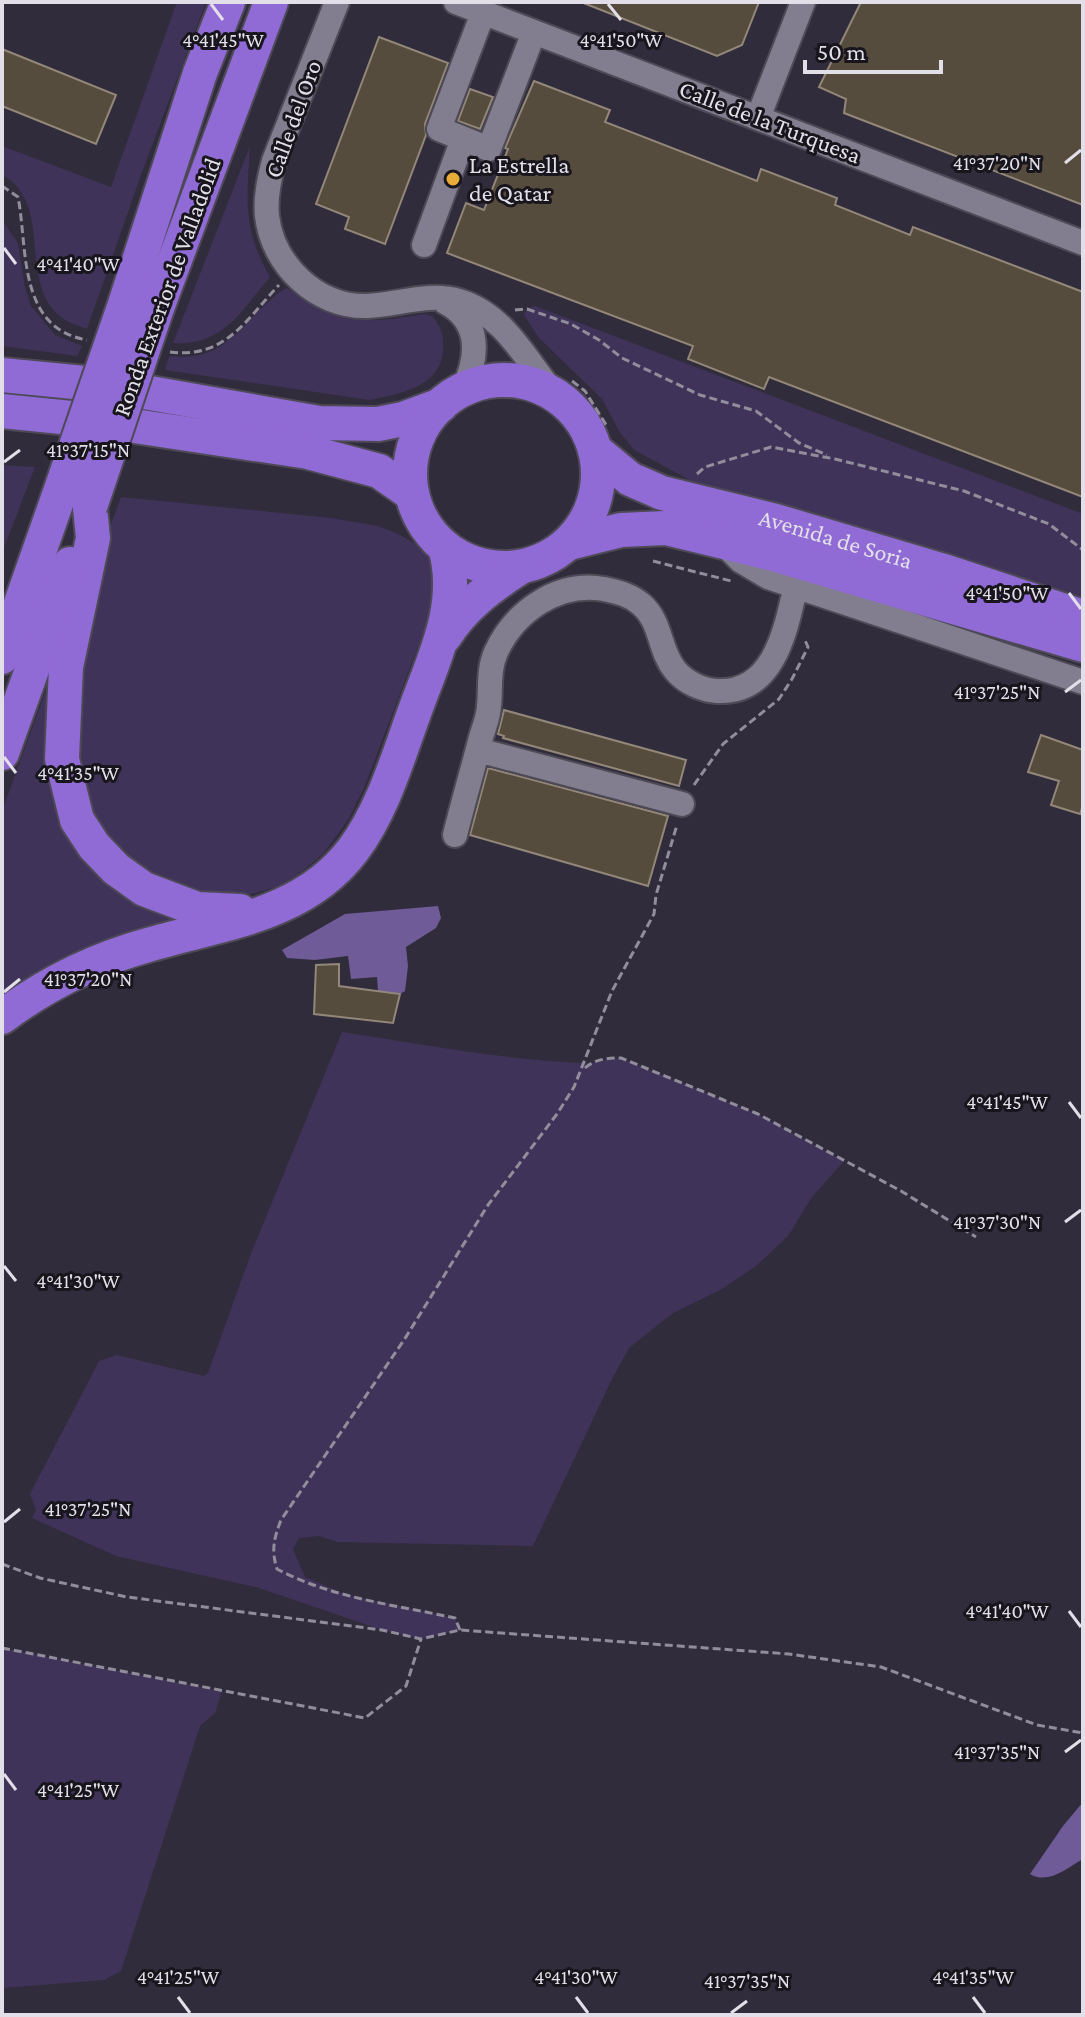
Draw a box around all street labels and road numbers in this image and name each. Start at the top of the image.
street label: Calle del Oro [259,57,326,181]
street label: Calle de la Turquesa [676,74,865,169]
street label: Ronda Exterior de Valladolid [107,154,226,420]
street label: Avenida de Soria [756,503,916,574]

